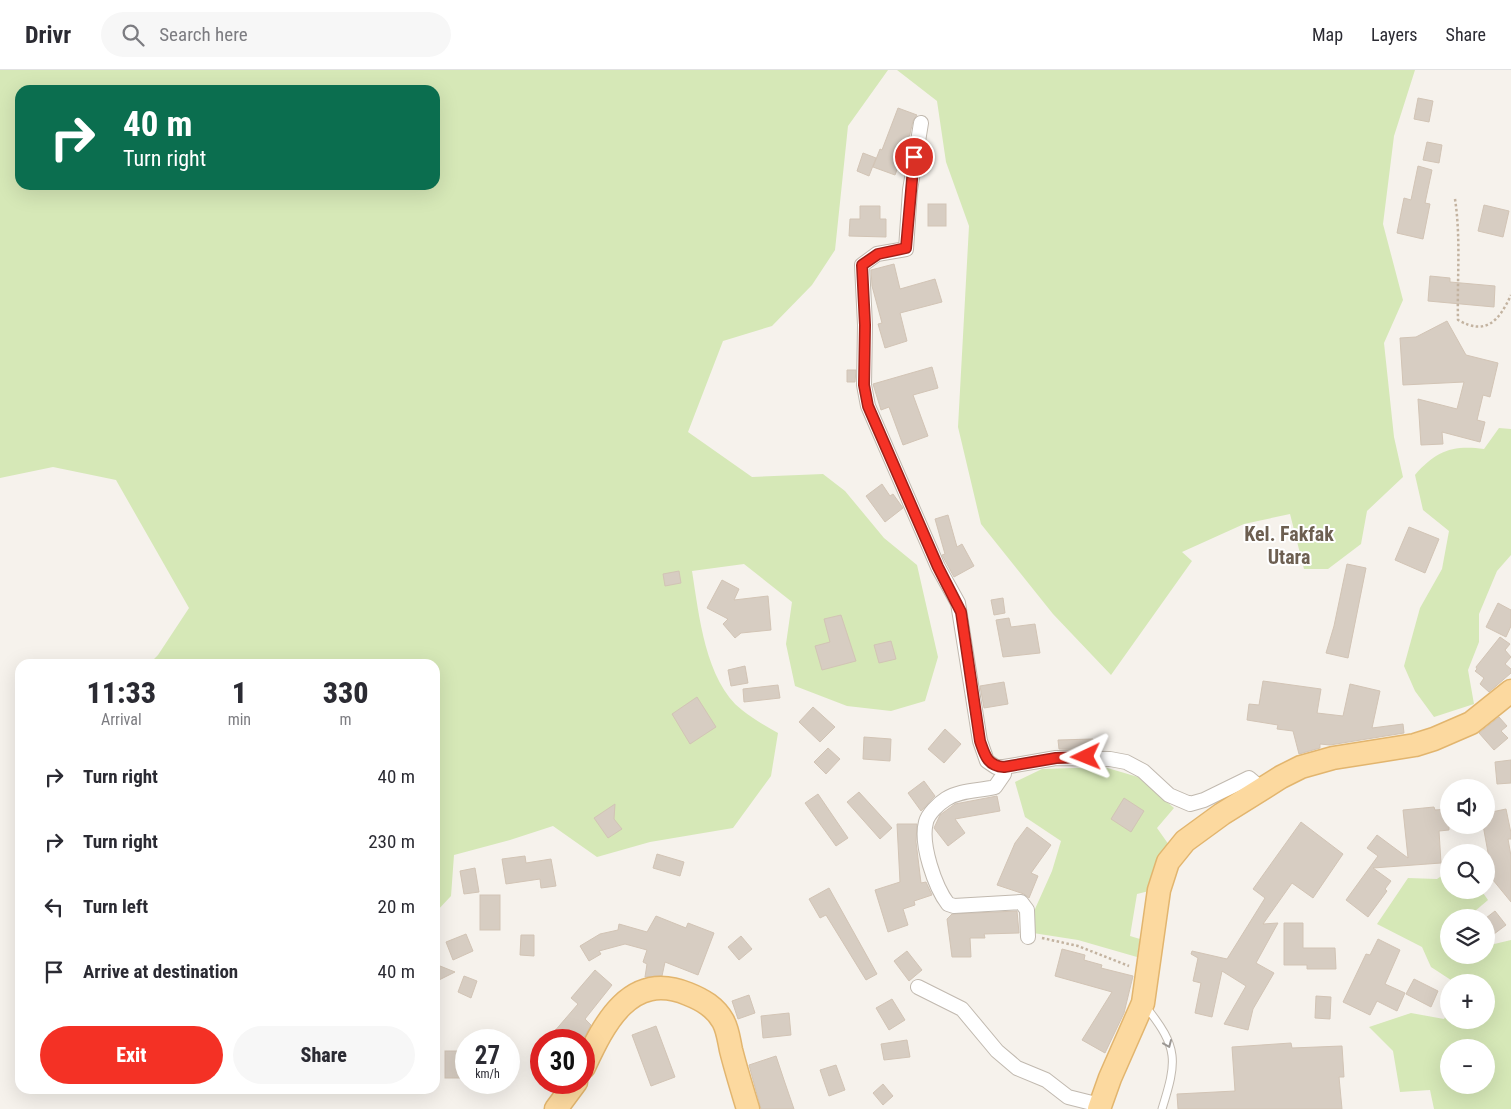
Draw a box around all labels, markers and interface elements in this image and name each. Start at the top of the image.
search box [101,12,451,57]
text: Drivr [25,21,71,49]
icon: search [119,21,147,49]
text: Search here [159,23,248,46]
text: Map [1312,24,1343,45]
text: Layers [1371,24,1418,45]
text: Share [1446,24,1486,45]
text: 40 m [123,104,192,145]
icon: right [40,105,105,170]
pin [893,136,935,178]
icon: arrive [900,143,928,171]
text: Turn right [123,146,206,171]
district label: Kel. Fakfak Utara [1244,522,1334,569]
text: 11:33 [87,675,156,710]
text: 1 [232,675,247,710]
text: 330 [323,675,368,710]
text: Arrival [101,710,142,729]
text: min [228,710,251,729]
text: m [340,710,352,729]
position arrow [1059,730,1111,782]
icon: right [40,763,68,791]
text: Turn right [83,765,158,788]
text: 40 m [378,765,415,788]
map controls [1440,779,1495,1094]
button: sound [1440,779,1495,834]
icon: right [40,828,68,856]
text: Turn right [83,830,158,853]
text: 230 m [368,830,415,853]
button: search [1440,844,1495,899]
icon: left [40,893,68,921]
text: Turn left [83,895,148,918]
text: 20 m [378,895,415,918]
button: layers [1440,909,1495,964]
icon: arrive [40,958,68,986]
text: Arrive at destination [83,960,238,983]
text: 40 m [378,960,415,983]
button: + [1440,974,1495,1029]
button: Exit [40,1026,223,1084]
button: Share [233,1026,415,1084]
speed limit sign: 30 [530,1029,595,1094]
one-way arrow [1162,1039,1172,1048]
button: − [1440,1039,1495,1094]
text: 27 [475,1041,500,1070]
text: km/h [475,1067,500,1081]

